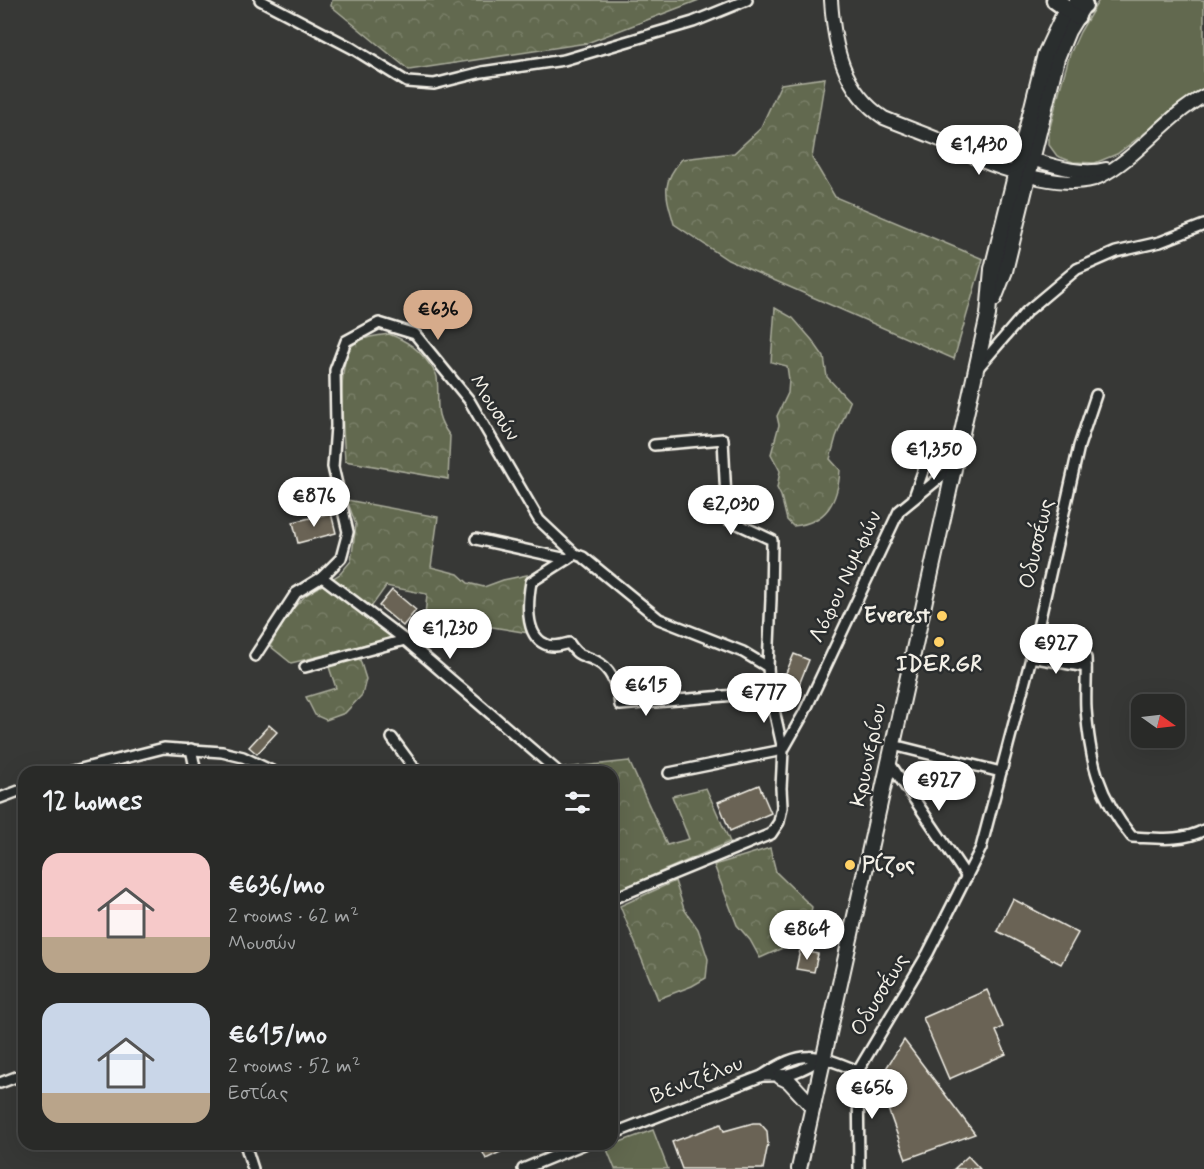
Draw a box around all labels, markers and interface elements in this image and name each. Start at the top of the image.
pin: €1,430 [930,125,1028,176]
text: €1,430 [950,131,1008,158]
pin: €636 [402,290,474,341]
text: €636 [417,296,459,323]
street label: Μουσών [462,369,526,447]
pin: €1,350 [885,430,983,481]
text: €1,350 [905,436,963,463]
pin: €876 [278,477,350,528]
text: €876 [292,483,336,510]
pin: €2,030 [682,485,780,536]
text: €2,030 [702,491,760,518]
street label: Οδυσσέως [1012,496,1061,592]
street label: Λόφου Νυμφών [803,506,889,648]
place label: Everest [864,602,931,630]
pin: €1,230 [401,609,499,660]
marker: Everest [935,609,949,623]
text: €1,230 [422,615,478,642]
pin: €927 [1020,624,1092,675]
text: €927 [1034,630,1078,657]
marker: IDER.GR [932,635,946,649]
place label: IDER.GR [896,651,982,679]
pin: €615 [610,666,682,717]
text: €615 [624,672,668,699]
pin: €777 [728,673,800,724]
text: €777 [741,679,787,706]
north arrow [1131,694,1185,748]
map controls [1131,694,1185,748]
street label: Κρυονερίου [844,701,894,809]
pin: €927 [903,761,975,812]
text: €927 [917,767,961,794]
text: 12 homes [42,785,142,819]
icon: filters [561,786,594,819]
place label: Ρίζος [862,851,915,879]
marker: Ρίζος [843,858,857,872]
text: €636/mo [228,869,325,903]
icon: home [90,877,162,949]
text: 2 rooms · 62 m² [228,903,359,930]
pin: €864 [771,910,843,961]
text: €864 [783,916,831,943]
text: Μουσών [228,930,296,957]
street label: Οδυσσέως [843,948,916,1042]
text: €615/mo [228,1019,327,1053]
icon: home [90,1027,162,1099]
street label: Βενιζέλου [647,1049,747,1110]
text: 2 rooms · 52 m² [228,1053,361,1080]
pin: €656 [836,1069,908,1120]
text: €656 [850,1075,894,1102]
text: Εστίας [228,1080,288,1107]

